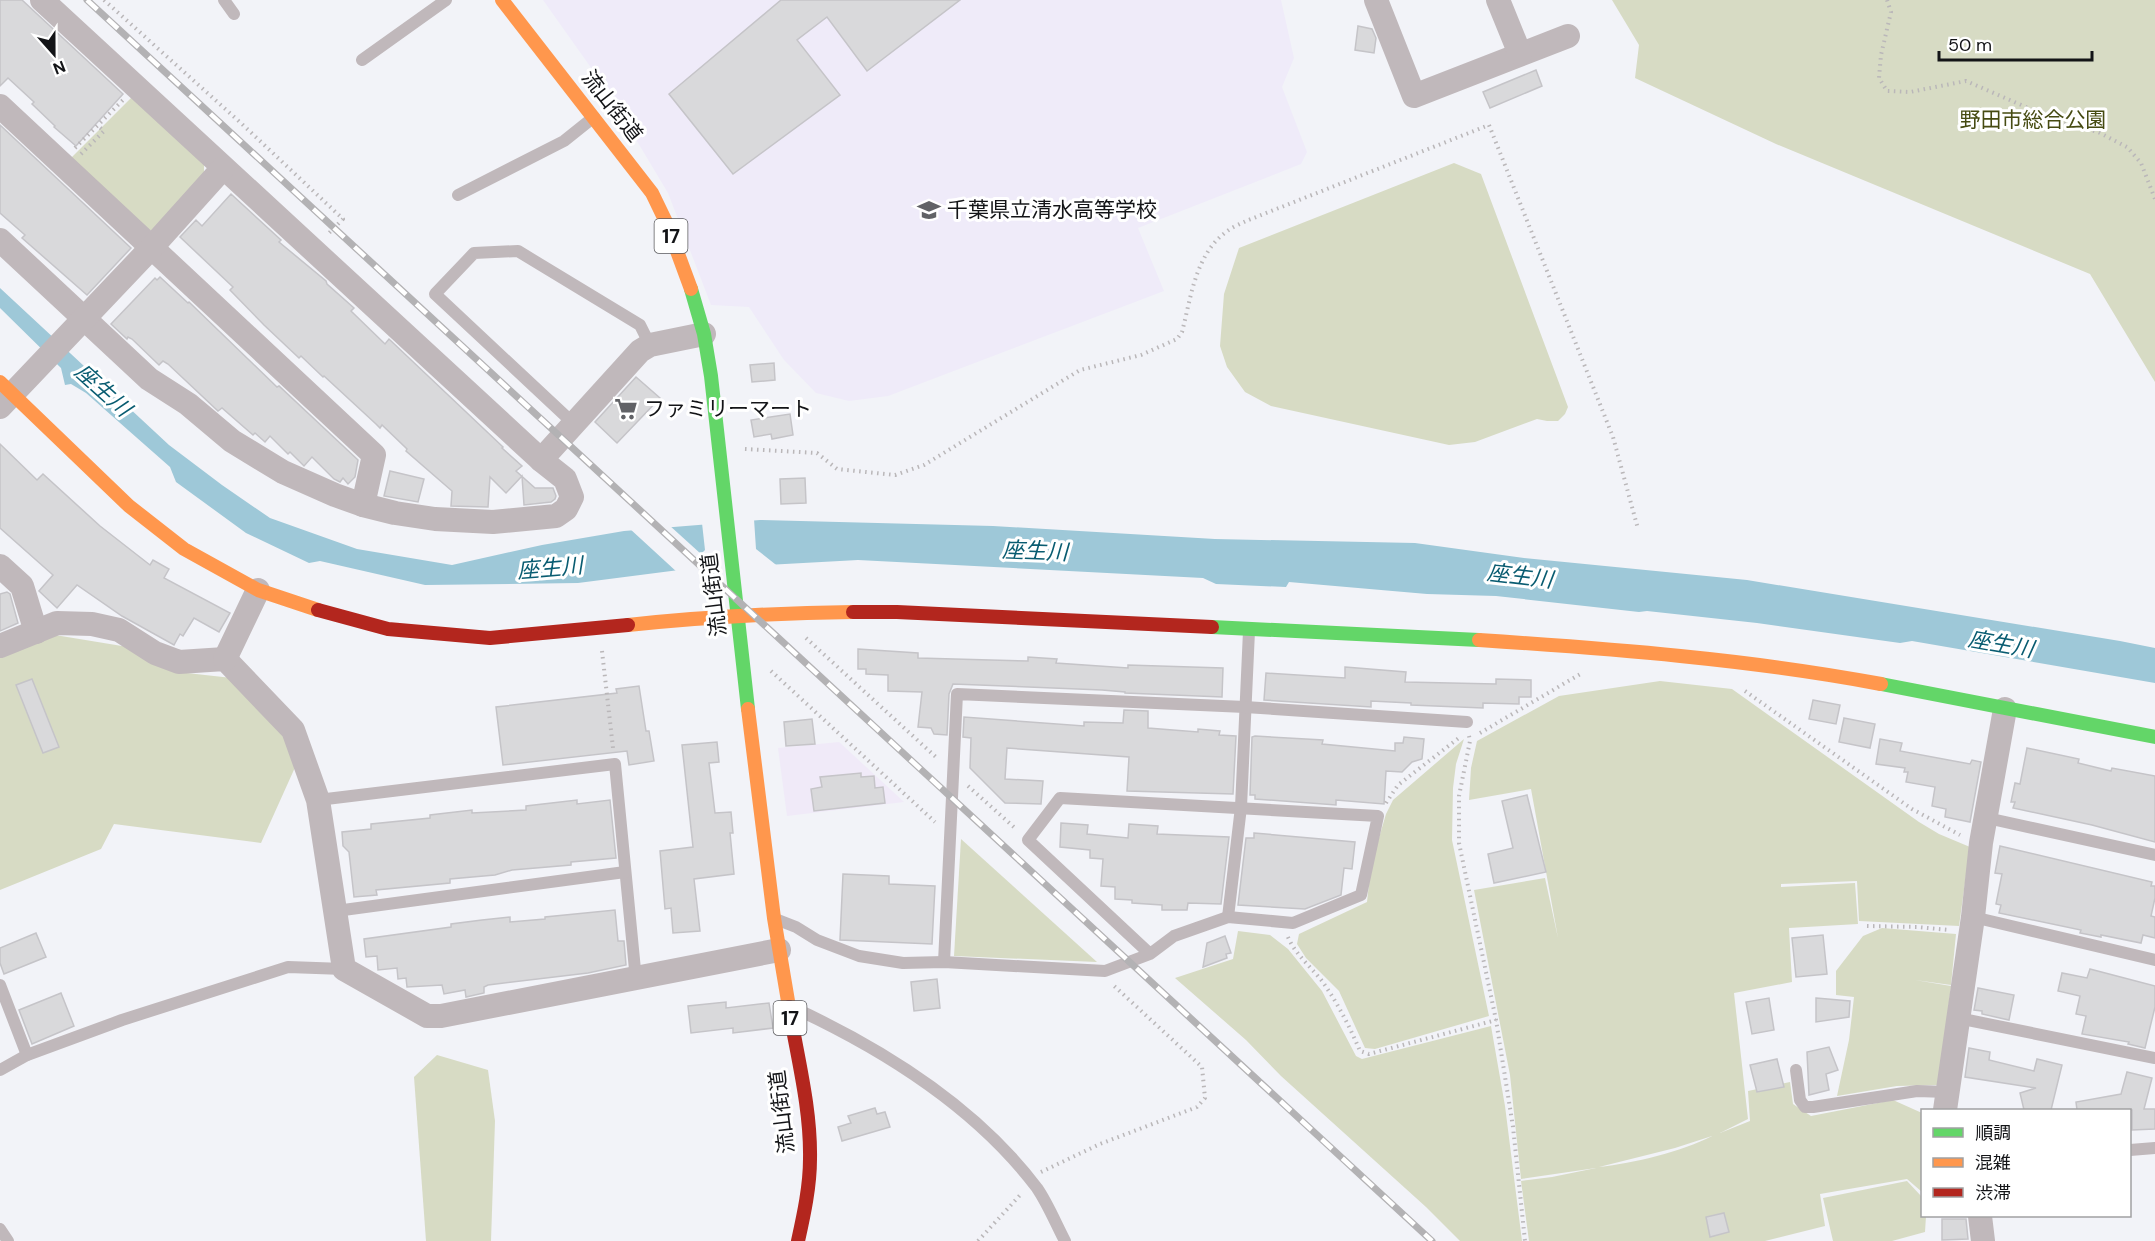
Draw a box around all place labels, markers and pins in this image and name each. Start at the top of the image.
place label: 千葉県立清水高等学校 [947,196,1157,224]
school or university icon: 千葉県立清水高等学校 [916,197,942,223]
place label: ファミリーマート [644,395,812,423]
supermarket icon: ファミリーマート [613,396,639,422]

